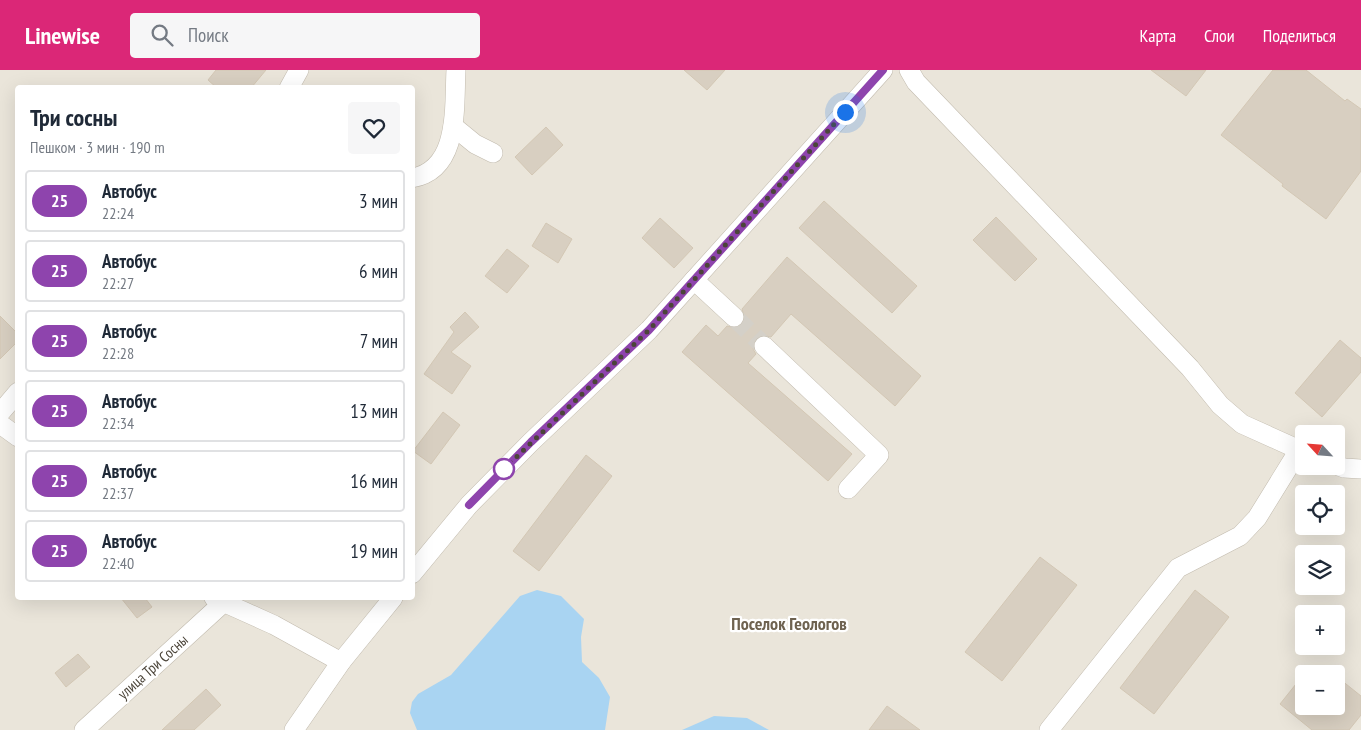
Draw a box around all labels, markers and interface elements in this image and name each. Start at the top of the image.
search box [130,13,480,58]
text: Linewise [25,20,100,51]
icon: search [148,21,176,49]
text: Поиск [188,23,229,47]
text: Карта [1139,24,1176,47]
text: Слои [1204,24,1235,47]
text: Поделиться [1263,24,1336,47]
your location [833,100,858,125]
text: Три сосны [30,102,117,133]
button: heart [348,102,400,154]
text: Пешком · 3 мин · 190 m [30,137,165,157]
text: Автобус [102,179,157,203]
text: 25 [51,189,68,212]
text: 3 мин [359,189,398,213]
text: 22:24 [102,203,134,223]
text: Автобус [102,249,157,273]
text: 25 [51,259,68,282]
text: 6 мин [359,259,398,283]
text: 22:27 [102,273,134,293]
text: Автобус [102,319,157,343]
text: 25 [51,329,68,352]
text: 7 мин [360,329,398,353]
text: 22:28 [102,343,134,363]
text: Автобус [102,389,157,413]
text: 25 [51,399,68,422]
text: 13 мин [350,399,398,423]
text: 22:34 [102,413,134,433]
north arrow [1295,425,1345,475]
map controls [1295,425,1345,715]
unlabelled marker [493,458,515,480]
text: Автобус [102,459,157,483]
text: 25 [51,469,68,492]
text: 16 мин [350,469,398,493]
text: 22:37 [102,483,134,503]
button: locate [1295,485,1345,535]
text: Автобус [102,529,157,553]
text: 25 [51,539,68,562]
text: 19 мин [350,539,398,563]
button: layers [1295,545,1345,595]
text: 22:40 [102,553,134,573]
button: + [1295,605,1345,655]
district label: Поселок Геологов [731,612,847,635]
street label: улица Три Сосны [114,630,192,703]
button: − [1295,665,1345,715]

